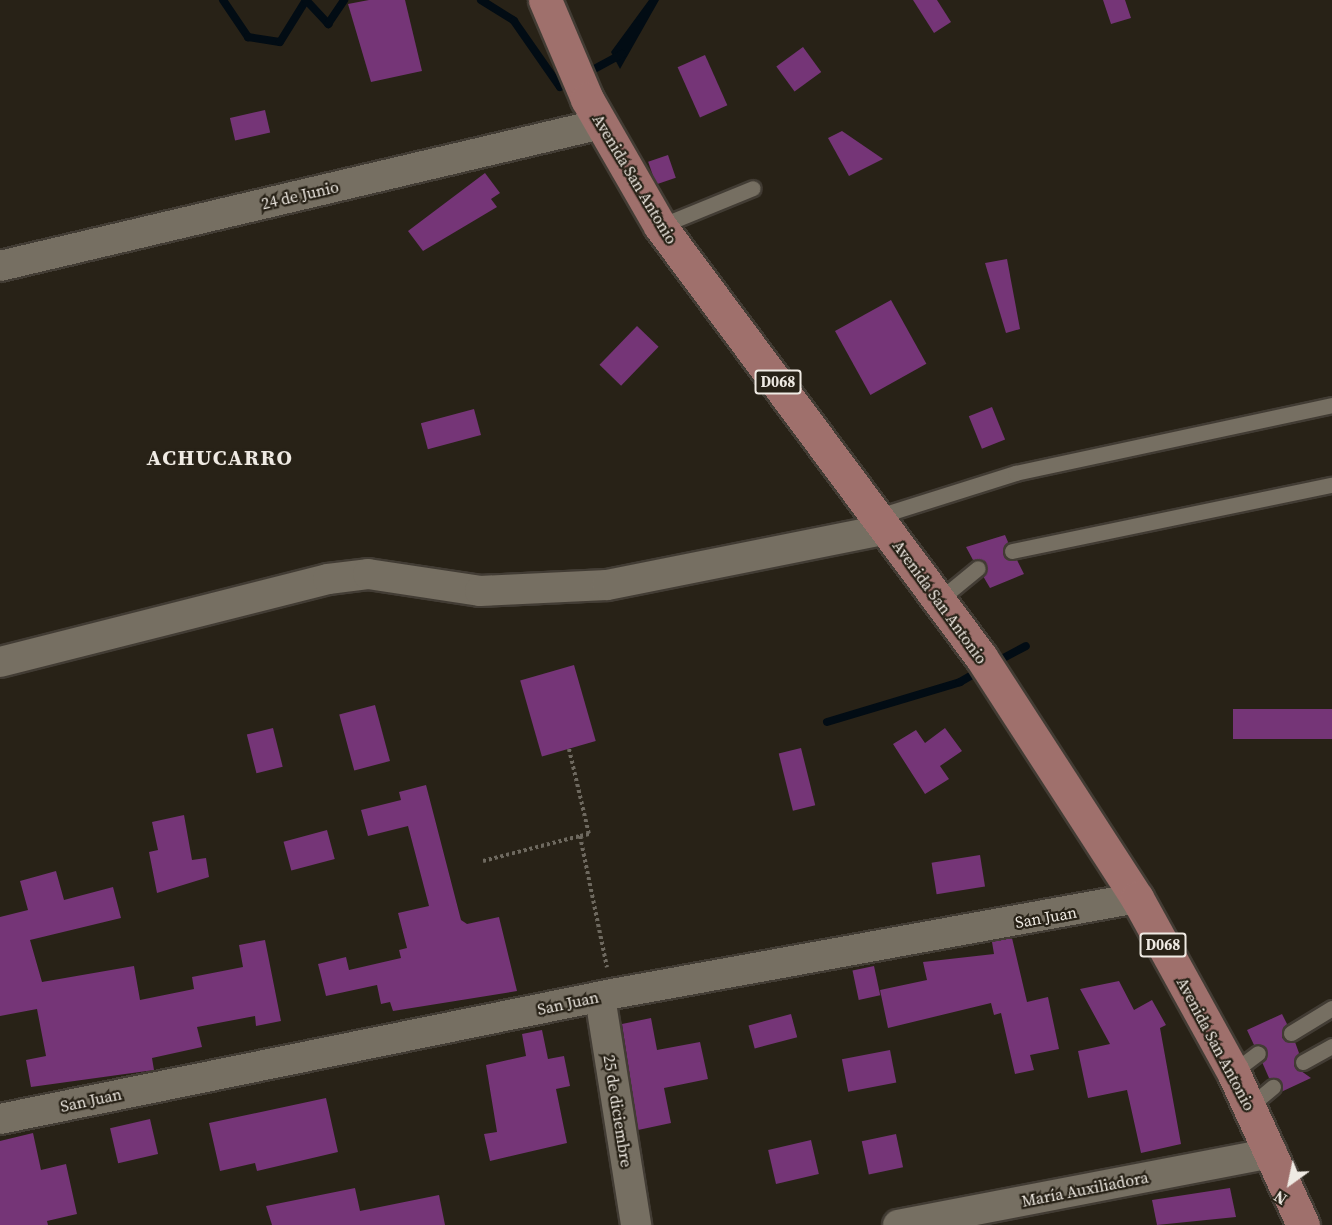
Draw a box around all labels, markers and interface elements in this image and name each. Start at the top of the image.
street label: Avenida San Antonio [589,111,681,247]
street label: 24 de Junio [259,177,341,213]
road number: D068 [754,370,802,394]
district label: ACHUCARRO [146,445,294,471]
street label: Avenida San Antonio [889,536,991,668]
street label: San Juan [1014,902,1078,932]
road number: D068 [1139,933,1187,957]
street label: Avenida San Antonio [1173,974,1259,1114]
street label: San Juan [536,987,600,1019]
street label: 25 de diciembre [600,1053,636,1169]
street label: San Juan [59,1084,123,1116]
north arrow [1260,1153,1320,1213]
street label: María Auxiliadora [1020,1167,1150,1211]
text: N [1269,1186,1291,1210]

